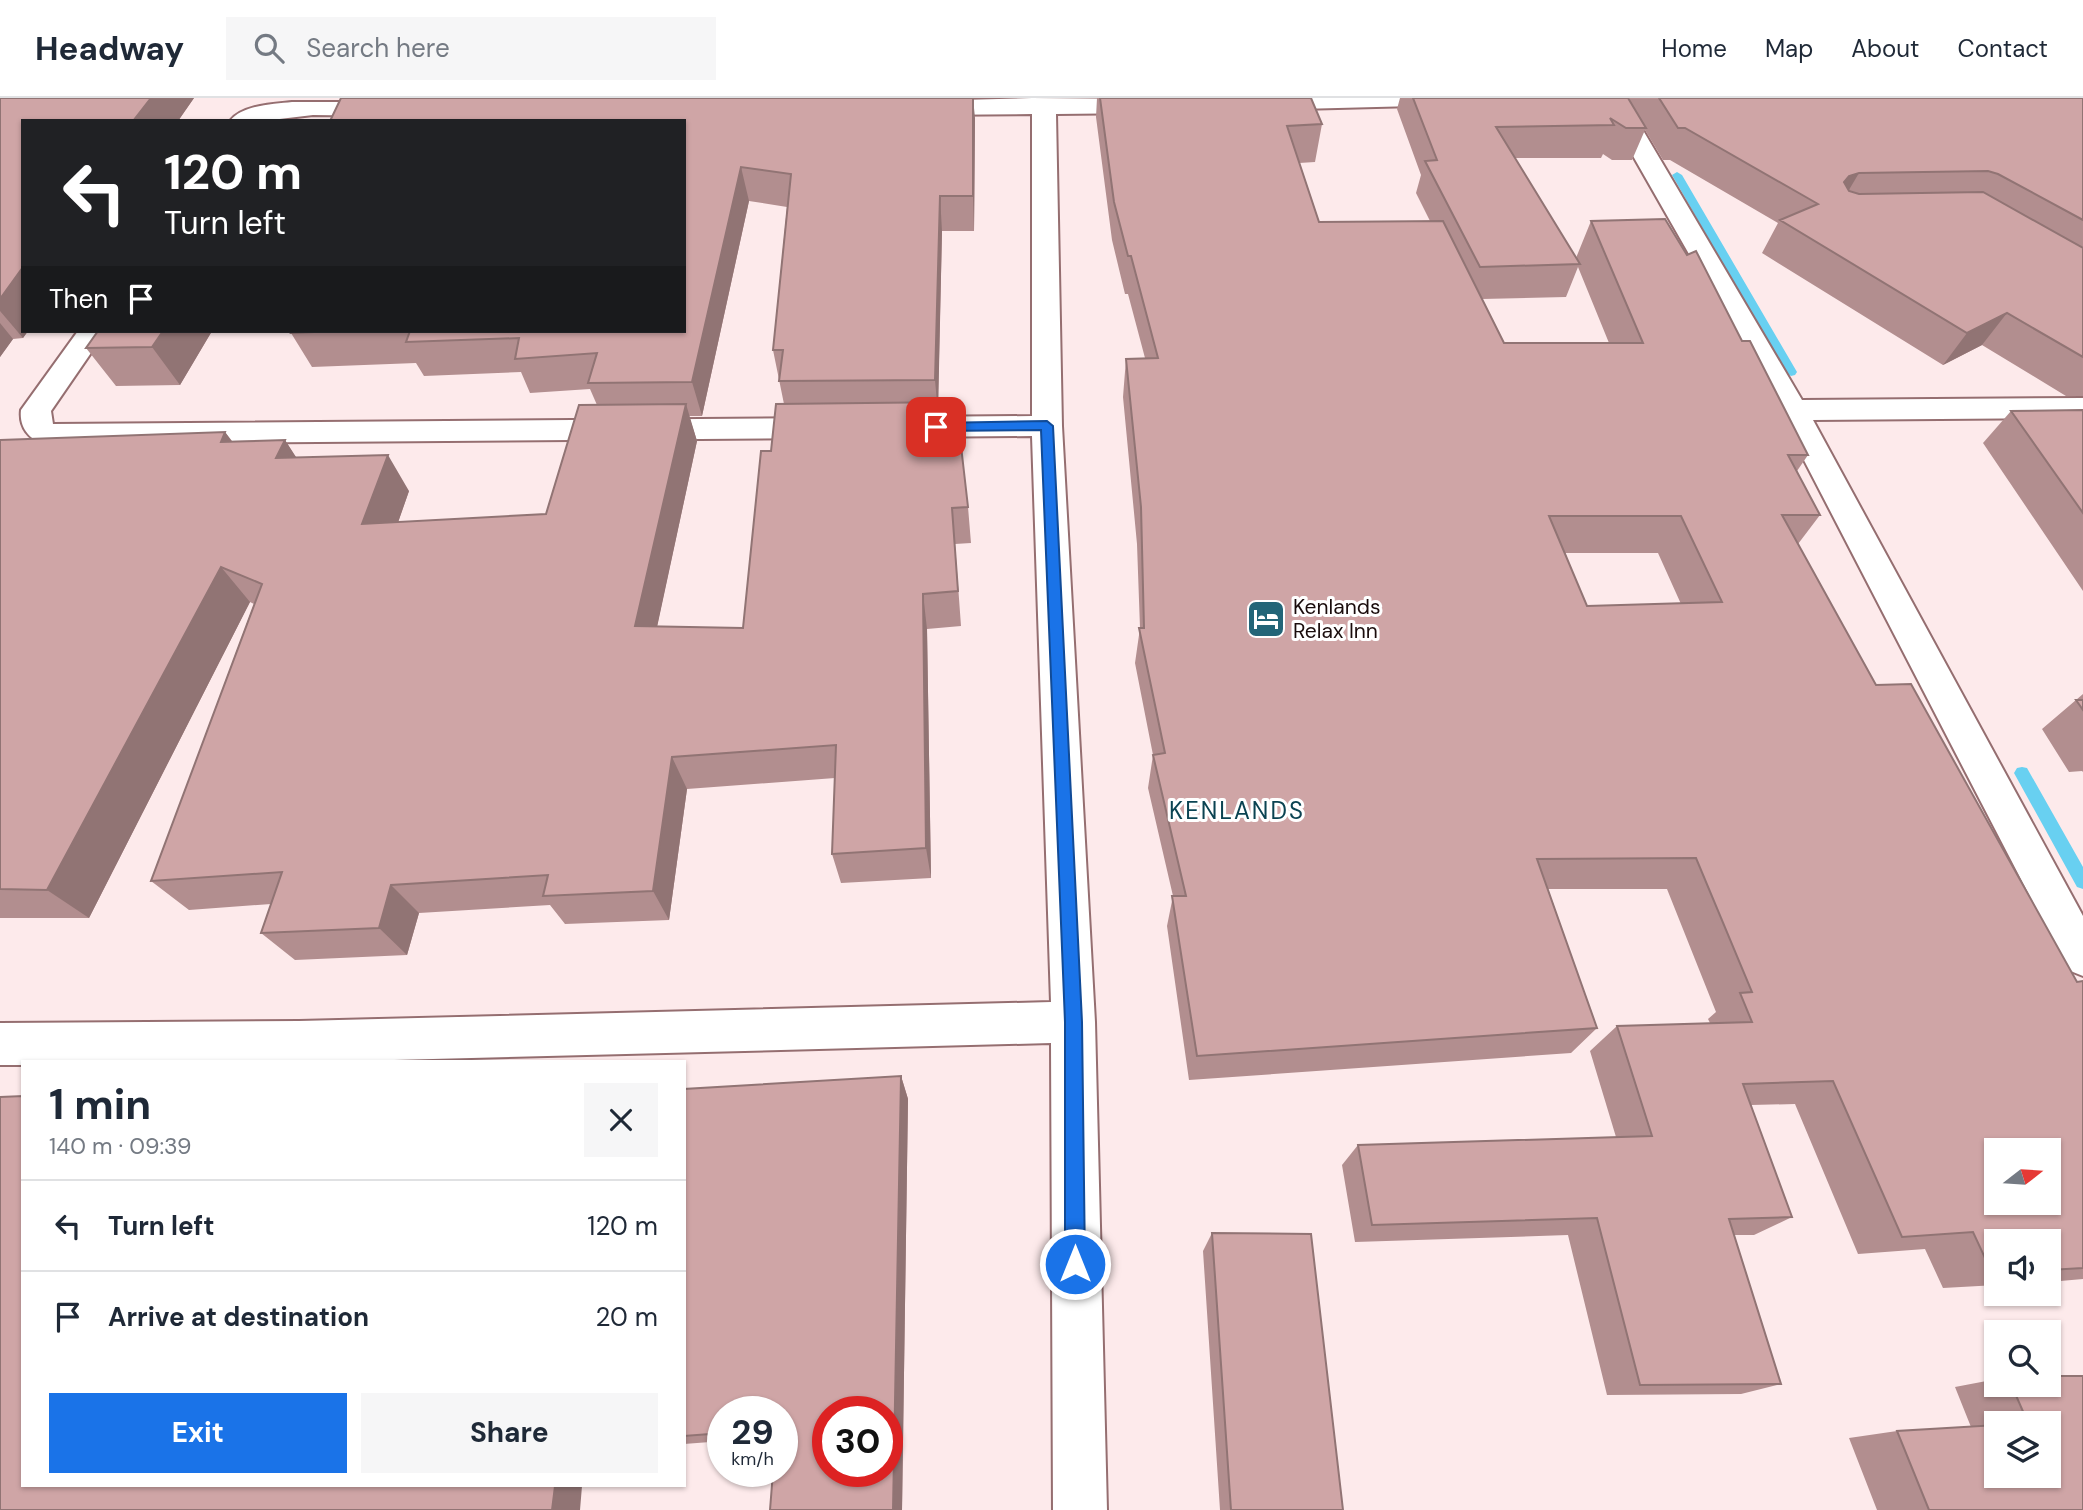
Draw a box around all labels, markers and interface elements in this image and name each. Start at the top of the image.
search box [226,17,716,80]
text: Headway [35,27,184,70]
icon: search [250,29,288,67]
text: Search here [306,31,450,65]
text: Home [1661,33,1727,64]
text: Map [1765,33,1813,64]
text: About [1851,33,1920,64]
text: Contact [1958,33,2048,64]
text: 120 m [164,140,302,204]
icon: left [49,147,140,238]
text: Turn left [164,202,286,244]
icon: arrive [122,280,160,318]
text: Then [49,282,108,316]
pin [906,397,966,457]
icon: arrive [917,408,955,446]
place label: Kenlands Relax Inn [1293,593,1380,645]
hotel icon: Kenlands Relax Inn [1245,598,1287,640]
district label: KENLANDS [1169,795,1305,826]
text: 1 min [49,1077,151,1132]
button: close [584,1083,658,1157]
text: 140 m · 09:39 [49,1131,191,1161]
north arrow [1984,1138,2062,1214]
map controls [1984,1138,2061,1488]
icon: left [49,1207,87,1245]
text: Turn left [108,1209,215,1243]
text: 120 m [587,1209,658,1243]
position arrow [1038,1227,1112,1301]
button: sound [1984,1229,2061,1306]
icon: arrive [49,1298,87,1336]
text: Arrive at destination [108,1300,369,1334]
text: 20 m [595,1300,658,1334]
button: search [1984,1320,2061,1397]
button: Exit [49,1393,347,1473]
button: Share [361,1393,658,1473]
speed limit sign: 30 [812,1396,903,1487]
text: 29 [731,1409,774,1455]
button: layers [1984,1411,2061,1488]
text: km/h [731,1447,774,1471]

